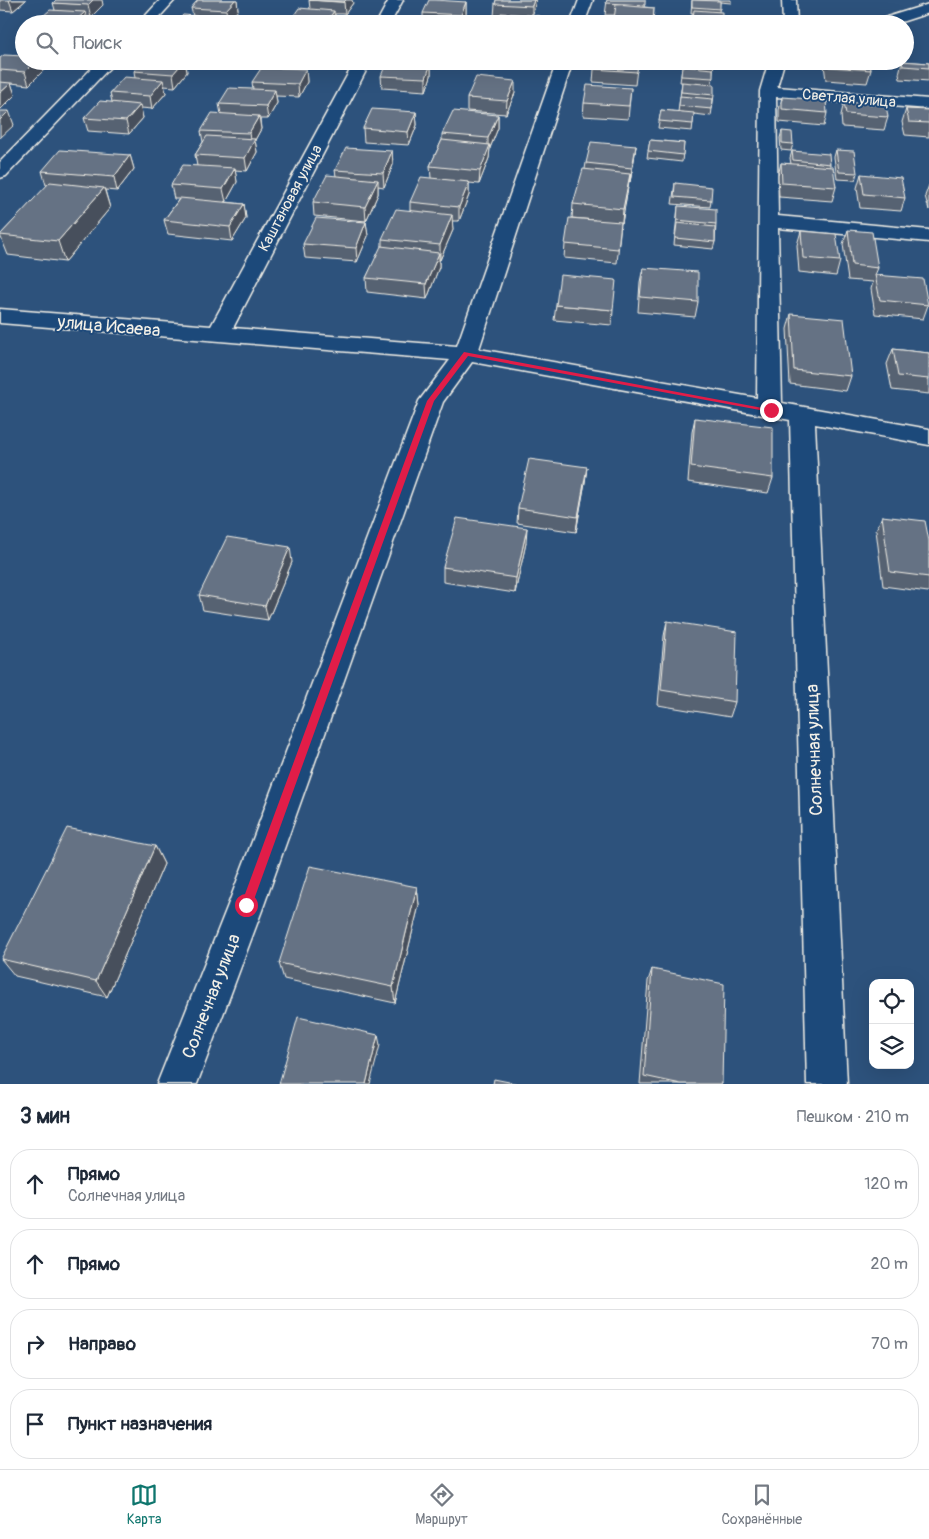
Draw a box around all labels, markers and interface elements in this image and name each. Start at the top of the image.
search box [15,15,914,70]
icon: search [33,29,61,57]
text: Поиск [73,31,123,55]
street label: Светлая улица [801,85,897,112]
street label: Каштановая улица [254,142,327,255]
street label: улица Исаева [56,310,161,342]
route end [760,399,783,422]
street label: Солнечная улица [801,684,828,816]
route start [235,894,258,917]
street label: Солнечная улица [177,931,246,1062]
map controls [869,979,914,1069]
button: locate [869,979,914,1024]
button: layers [869,1024,914,1069]
text: 3 мин [20,1103,70,1130]
text: Пешком · 210 m [797,1107,909,1127]
text: Прямо [68,1162,120,1186]
icon: ahead [21,1170,49,1198]
text: 120 m [864,1174,908,1194]
text: Солнечная улица [68,1186,185,1206]
icon: ahead [21,1250,49,1278]
text: Прямо [68,1252,120,1276]
text: 20 m [870,1254,908,1274]
icon: right [21,1330,49,1358]
text: Направо [68,1332,136,1356]
text: 70 m [871,1334,908,1354]
icon: arrive [21,1410,49,1438]
text: Пункт назначения [68,1412,212,1436]
tab: Карта [127,1481,162,1528]
tab: Маршрут [415,1481,468,1528]
tab: Сохранённые [721,1481,802,1528]

